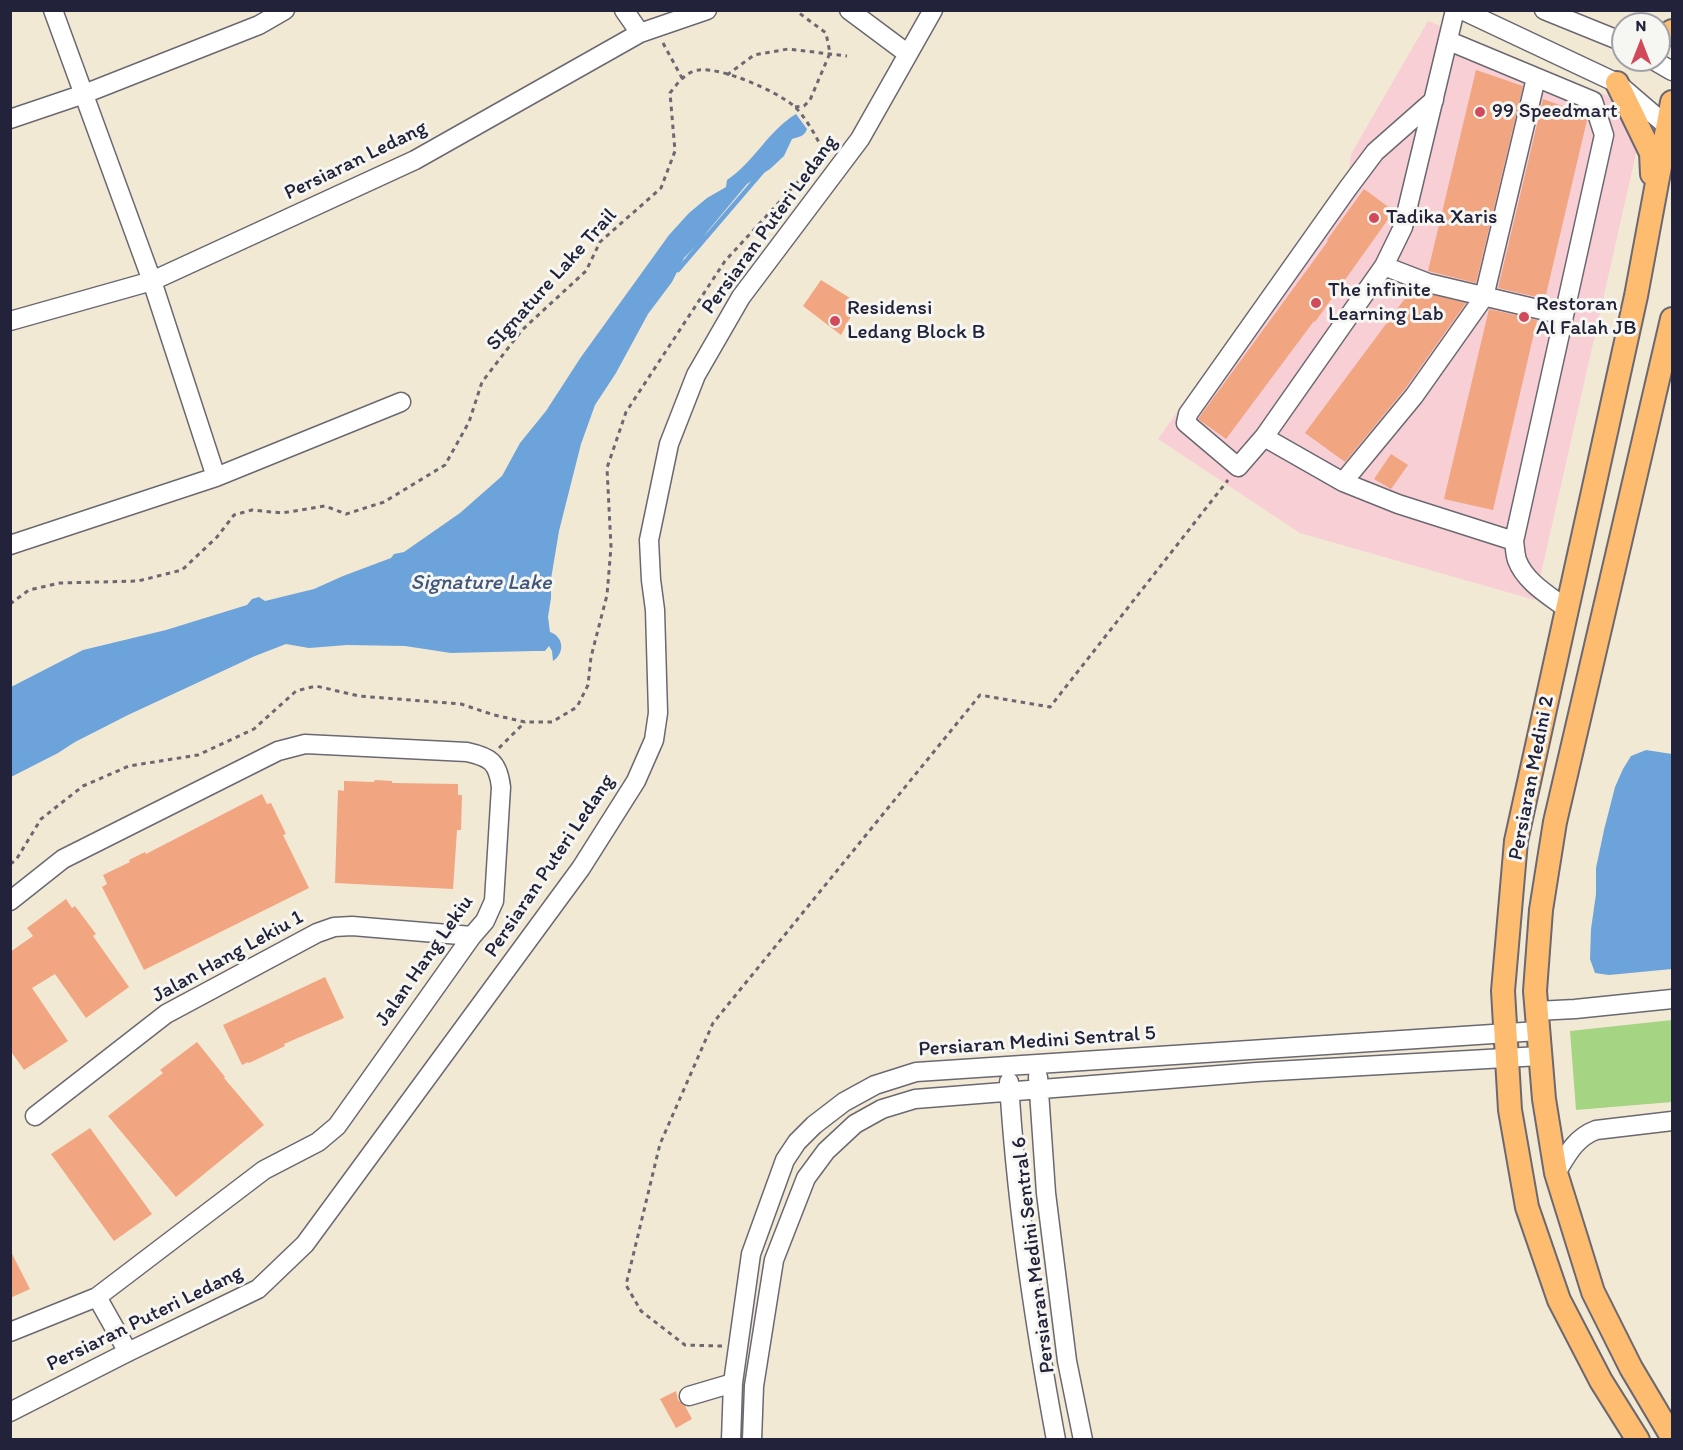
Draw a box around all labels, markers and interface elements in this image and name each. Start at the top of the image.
north arrow [1611,12,1671,72]
text: N [1636,16,1646,35]
place label: 99 Speedmart [1492,99,1618,125]
marker: 99 Speedmart [1473,105,1487,119]
street label: Persiaran Ledang [280,116,432,206]
street label: Persiaran Puteri Ledang [697,131,843,319]
street label: SIgnature Lake Trail [481,204,623,356]
place label: Tadika Xaris [1386,205,1497,231]
marker: Tadika Xaris [1367,211,1381,225]
place label: The infinite Learning Lab [1328,278,1444,328]
place label: Restoran Al Falah JB [1536,292,1636,342]
place label: Residensi Ledang Block B [847,296,985,346]
marker: The infinite Learning Lab [1309,296,1323,310]
marker: Restoran Al Falah JB [1517,310,1531,324]
marker: Residensi Ledang Block B [828,314,842,328]
water label: Signature Lake [411,570,551,596]
street label: Persiaran Medini 2 [1504,694,1560,862]
street label: Persiaran Puteri Ledang [479,770,621,962]
street label: Jalan Hang Lekiu [370,891,480,1031]
street label: Jalan Hang Lekiu 1 [148,905,308,1009]
street label: Persiaran Medini Sentral 5 [917,1021,1157,1063]
street label: Persiaran Medini Sentral 6 [1007,1135,1061,1375]
street label: Persiaran Puteri Ledang [43,1261,247,1377]

